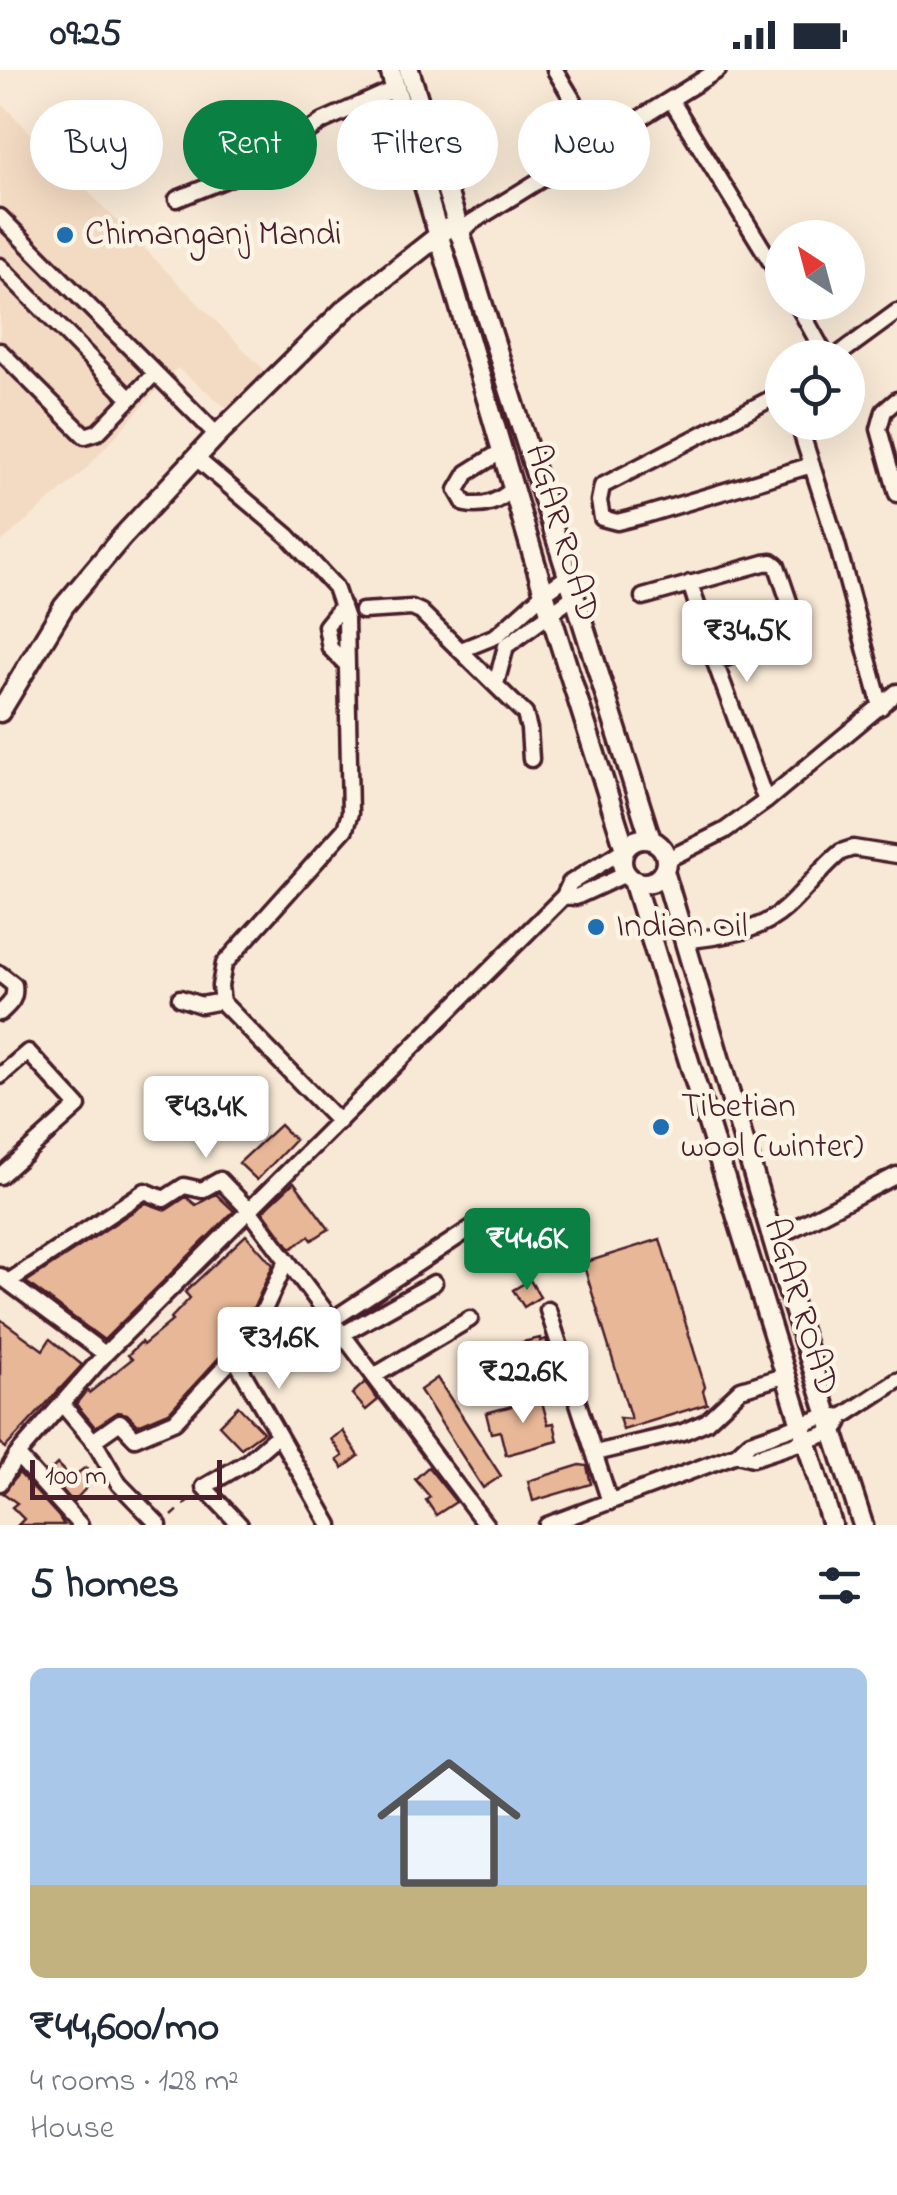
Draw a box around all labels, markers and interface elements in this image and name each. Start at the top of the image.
text: 09:25 [50,7,122,63]
chip: Buy [30,100,163,190]
chip: Rent [183,100,317,190]
chip: Filters [337,100,498,190]
chip: New [518,100,650,190]
place label: Chimanganj Mandi [85,210,341,261]
north arrow [765,220,865,320]
map controls [765,220,865,440]
marker: Chimanganj Mandi [54,224,76,246]
button: locate [765,340,865,440]
street label: AGAR ROAD [510,438,612,628]
pin: ₹34.5K [666,600,828,685]
text: ₹34.5K [704,609,790,656]
place label: Indian Oil [616,902,748,953]
marker: Indian Oil [585,916,607,938]
pin: ₹43.4K [125,1076,287,1161]
place label: Tibetian wool (winter) [681,1082,863,1173]
text: ₹43.4K [166,1085,246,1132]
marker: Tibetian wool (winter) [650,1116,672,1138]
pin: ₹44.6K [446,1208,608,1293]
street label: AGAR ROAD [749,1212,851,1402]
text: ₹44.6K [486,1217,568,1264]
pin: ₹31.6K [198,1307,360,1392]
text: ₹31.6K [240,1316,318,1363]
pin: ₹22.6K [442,1341,604,1426]
text: ₹22.6K [479,1350,567,1397]
scale bar [30,1455,222,1500]
text: 100 m [45,1457,107,1498]
text: 5 homes [30,1555,179,1616]
icon: filters [812,1558,867,1613]
icon: home [359,1733,539,1913]
text: ₹44,600/mo [30,1998,219,2059]
text: 4 rooms · 128 m² [30,2059,239,2106]
text: House [30,2106,114,2153]

